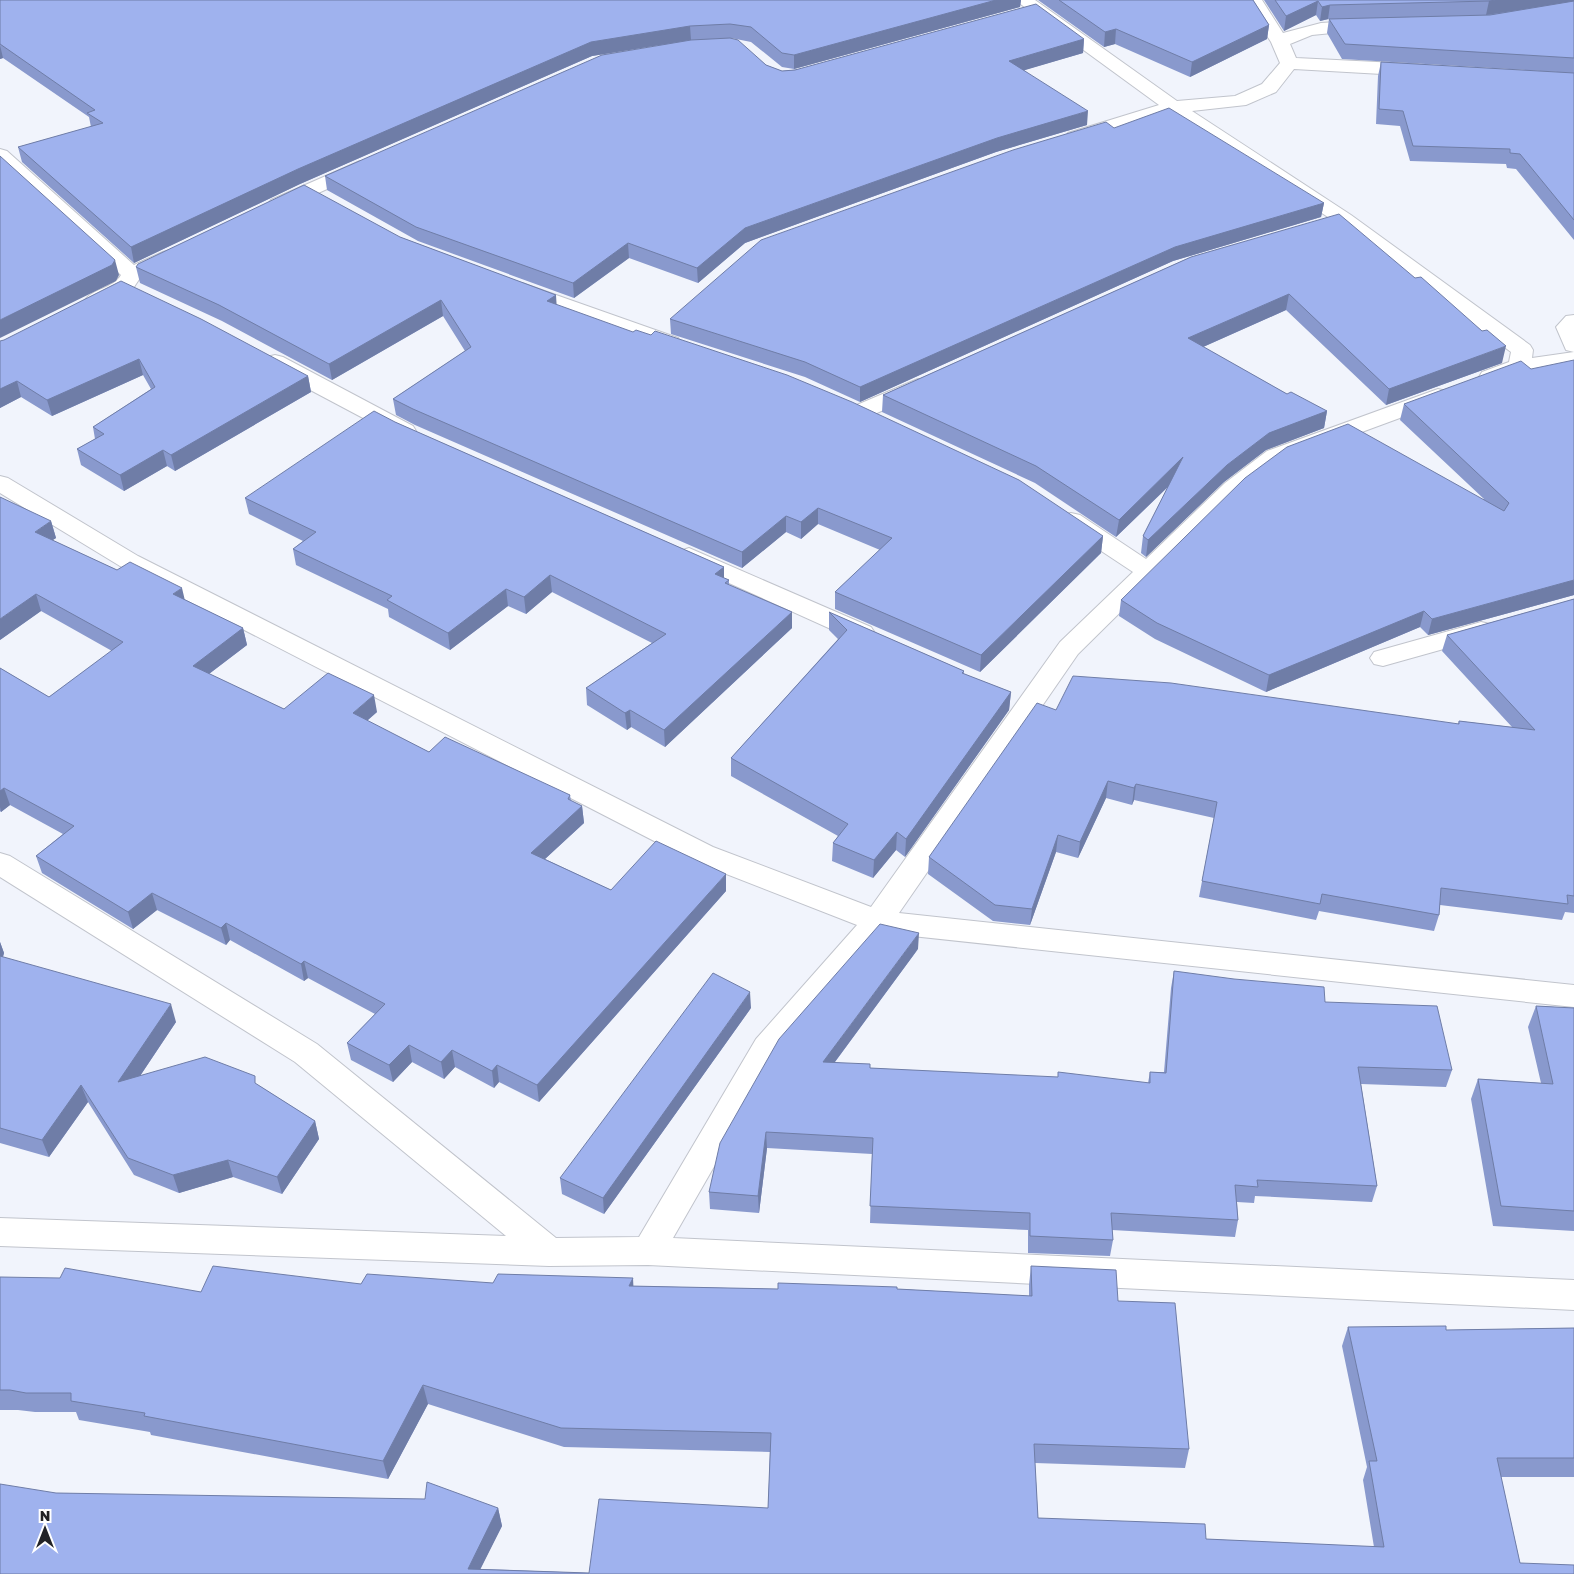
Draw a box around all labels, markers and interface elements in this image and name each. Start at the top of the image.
north arrow [20,1504,70,1554]
text: N [40,1507,50,1524]

